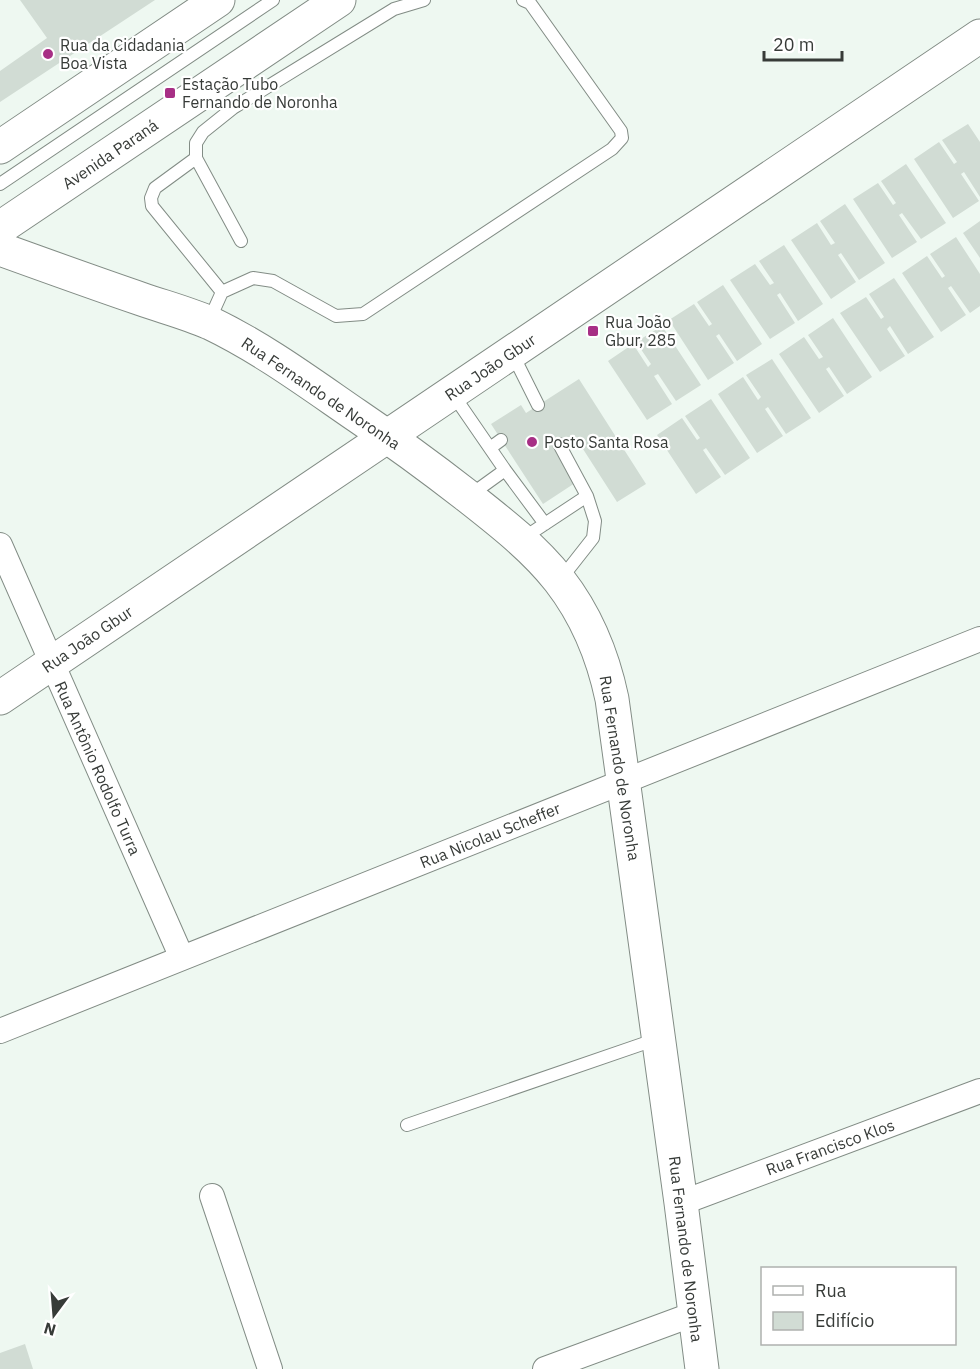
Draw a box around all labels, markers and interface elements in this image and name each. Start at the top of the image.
scale bar [764,24,842,62]
text: 20 m [773,33,815,56]
place label: Rua da Cidadania Boa Vista [60,35,185,73]
marker: Rua da Cidadania Boa Vista [41,47,55,61]
place label: Estação Tubo Fernando de Noronha [182,74,338,112]
marker: Estação Tubo Fernando de Noronha [163,86,177,100]
street label: Avenida Paraná [58,114,162,193]
place label: Rua João Gbur, 285 [605,312,676,350]
marker: Rua João Gbur, 285 [586,324,600,338]
street label: Rua João Gbur [441,329,539,405]
street label: Rua Fernando de Noronha [238,332,405,454]
place label: Posto Santa Rosa [544,432,669,452]
marker: Posto Santa Rosa [525,435,539,449]
street label: Rua João Gbur [38,601,136,677]
street label: Rua Fernando de Noronha [595,674,645,862]
street label: Rua Antônio Rodolfo Turra [51,678,146,859]
street label: Rua Nicolau Scheffer [417,798,563,872]
street label: Rua Francisco Klos [763,1114,897,1180]
street label: Rua Fernando de Noronha [665,1155,707,1344]
legend [761,1267,956,1345]
text: Rua [815,1279,847,1302]
north arrow [24,1285,84,1345]
text: Edifício [815,1309,874,1332]
text: N [42,1318,58,1341]

